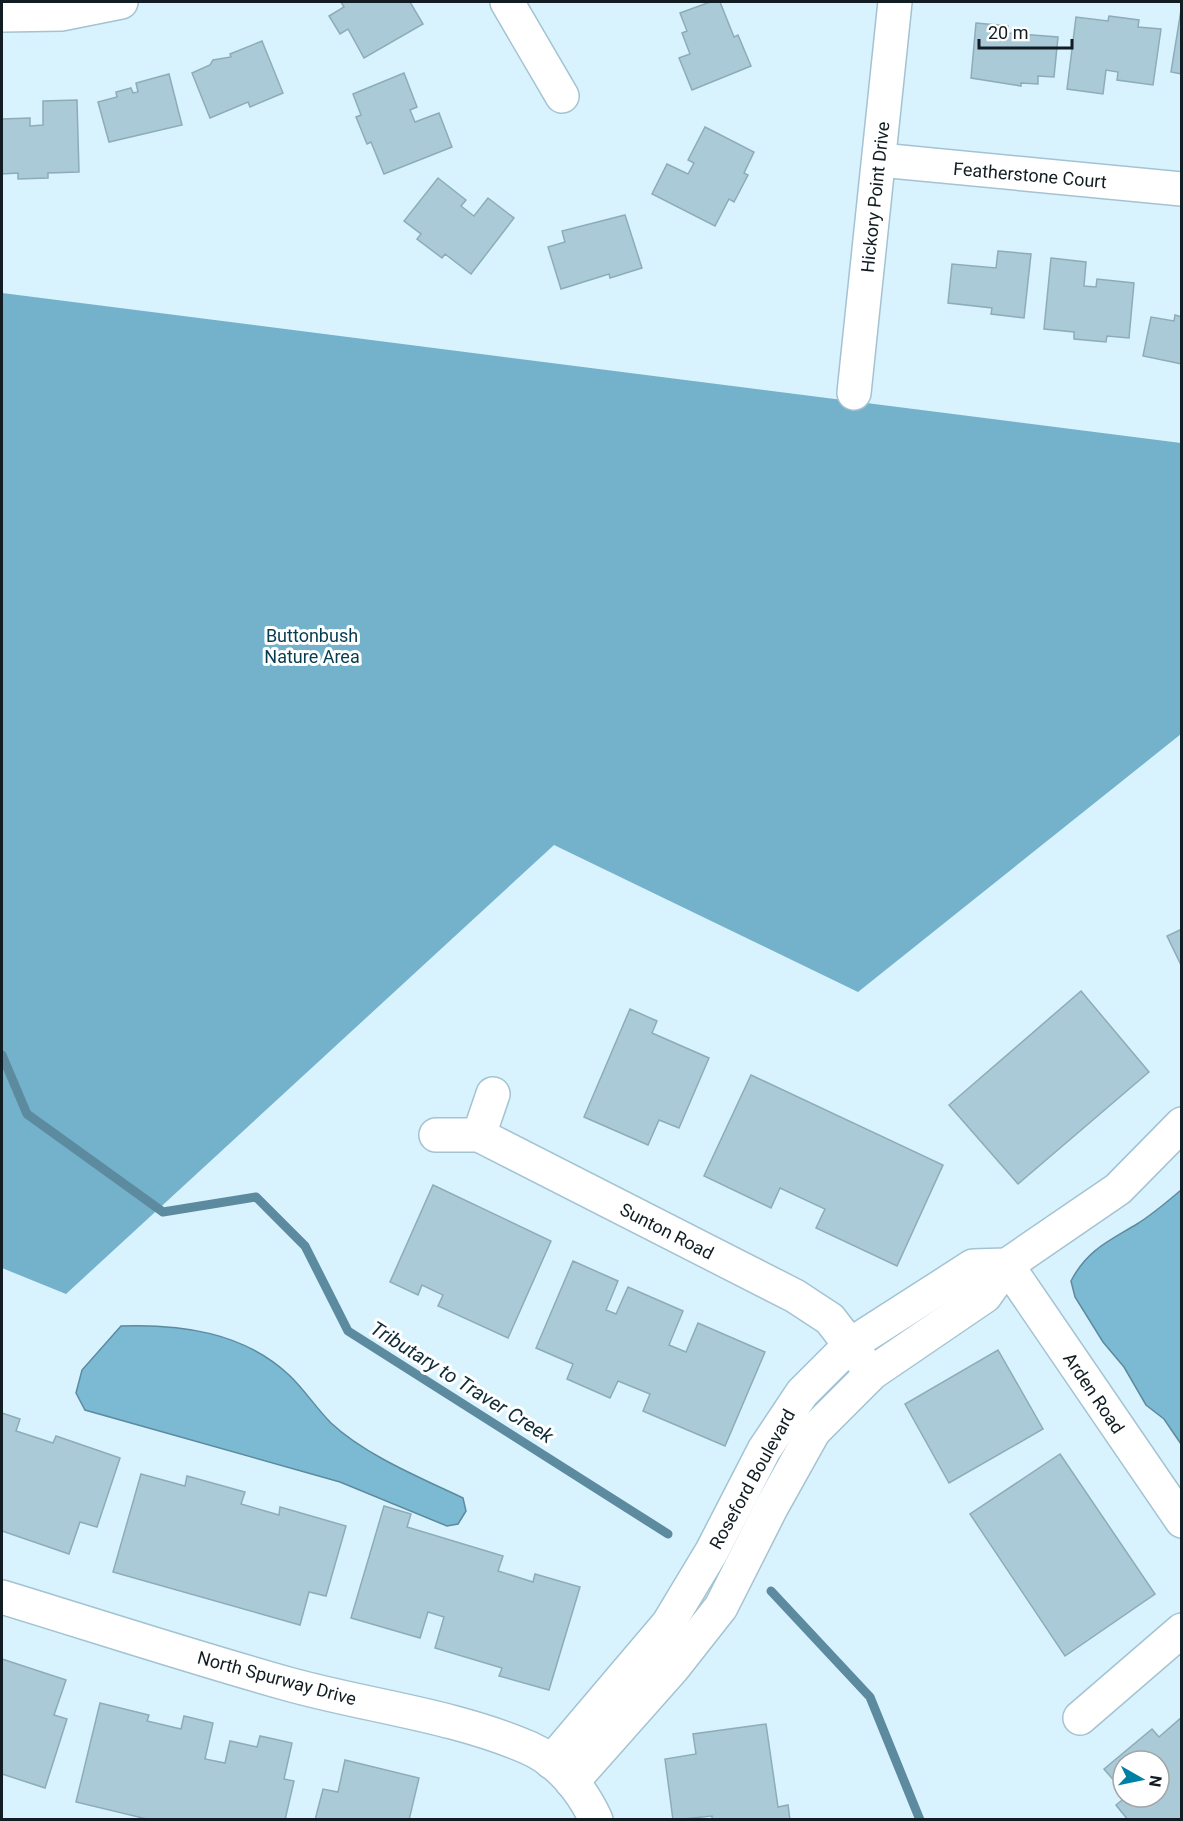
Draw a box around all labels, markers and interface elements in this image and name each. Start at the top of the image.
scale bar [979,12,1072,50]
text: 20 m [988,22,1028,43]
street label: Hickory Point Drive [857,120,893,274]
street label: Featherstone Court [952,158,1108,192]
park label: Buttonbush Nature Area [264,625,360,667]
street label: Sunton Road [617,1198,717,1264]
water label: Tributary to Traver Creek [366,1316,559,1449]
street label: Arden Road [1059,1349,1129,1437]
street label: Roseford Boulevard [705,1405,799,1553]
street label: North Spurway Drive [195,1647,359,1709]
north arrow [1111,1749,1171,1809]
text: N [1145,1774,1166,1788]

